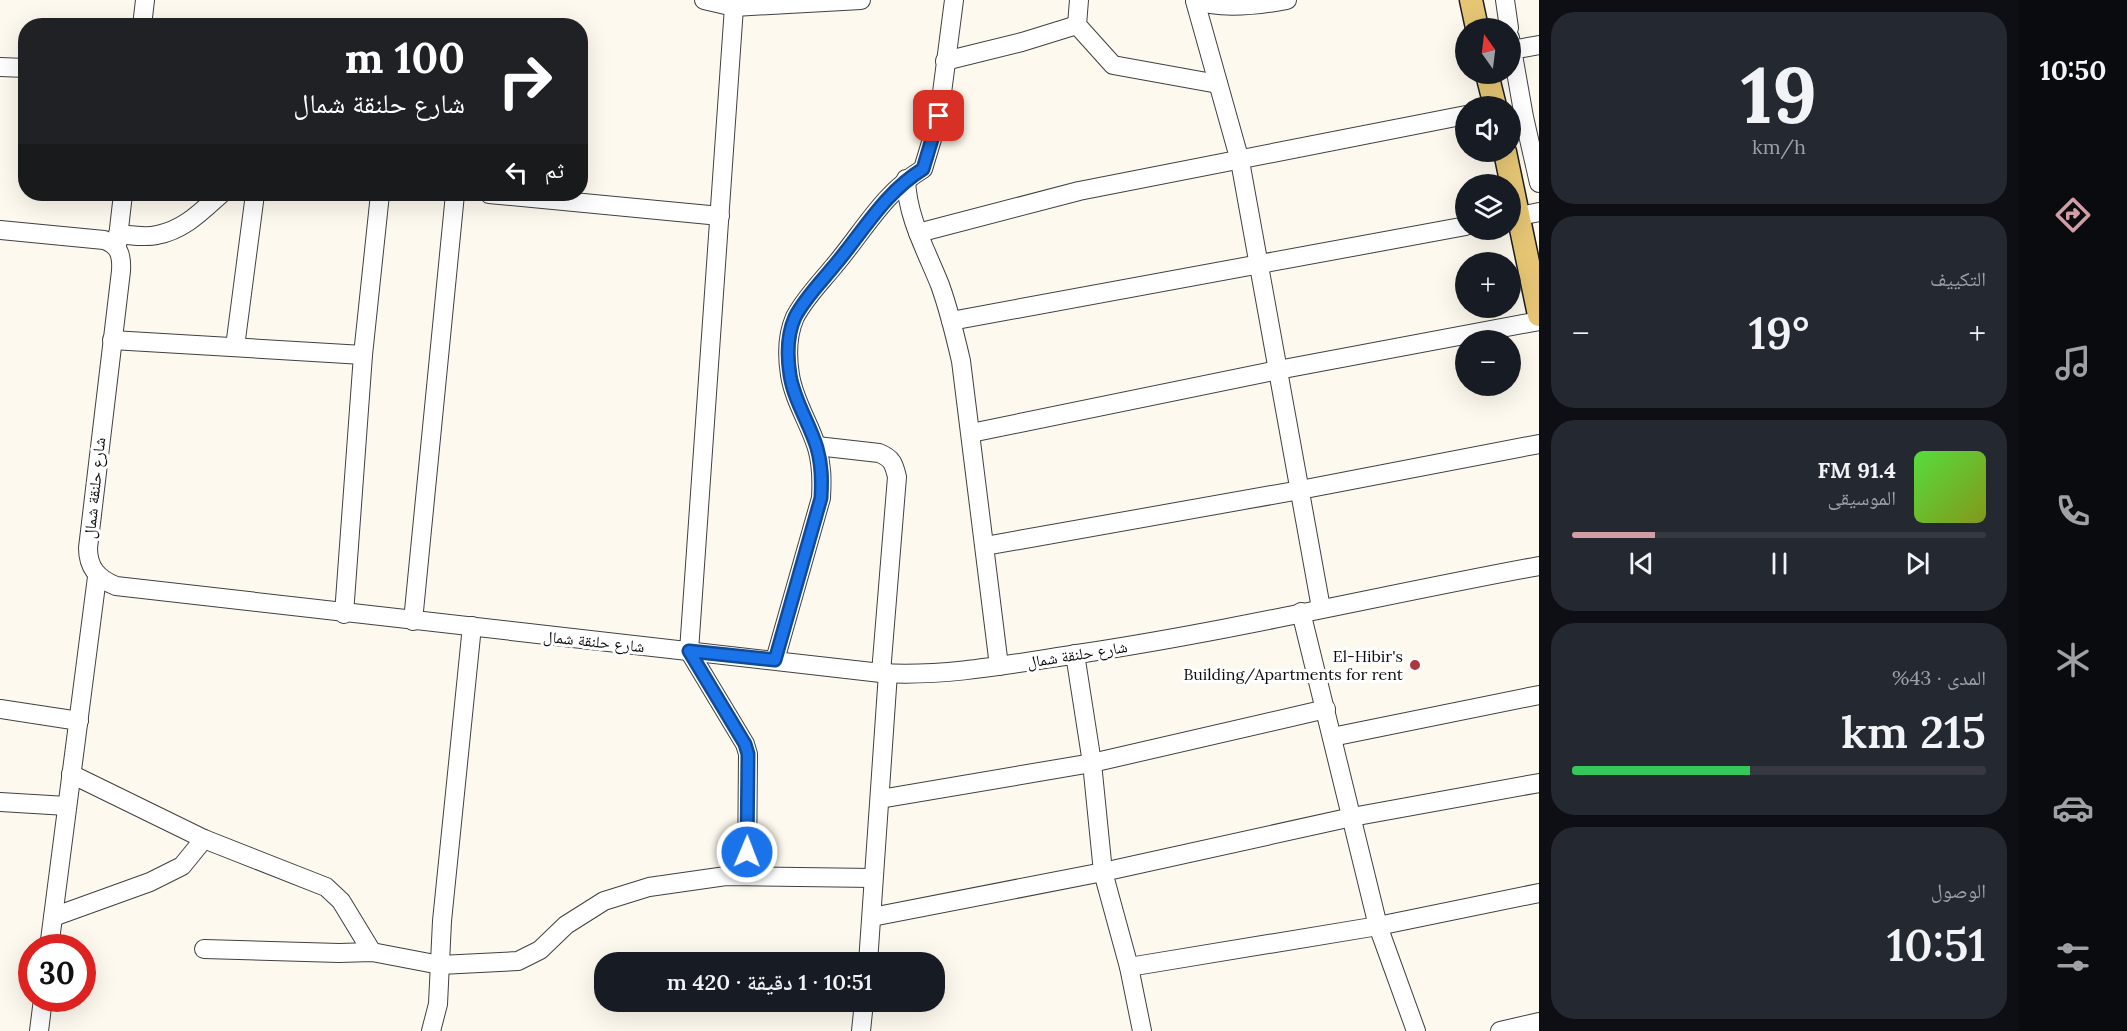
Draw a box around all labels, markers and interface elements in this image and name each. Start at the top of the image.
north arrow [1455,18,1521,84]
map controls [1455,18,1521,396]
text: 100 m [345,31,465,85]
icon: right [486,42,564,120]
text: 19 [1741,45,1817,144]
text: 10:50 [2040,53,2106,87]
text: شارع حلنقة شمال [293,86,465,120]
pin [913,90,964,141]
button: sound [1455,96,1521,162]
icon: arrive [922,99,955,132]
text: km/h [1752,134,1806,159]
icon: left [500,156,533,189]
text: ثم [545,156,564,184]
button: layers [1455,174,1521,240]
icon: directions [2052,194,2094,236]
button: + [1455,252,1521,318]
text: التكييف [1930,266,1986,291]
text: 19° [1748,304,1810,361]
text: − [1572,312,1590,354]
text: + [1969,312,1986,354]
button: − [1455,330,1521,396]
icon: music [2052,342,2094,384]
street label: شارع حلنقة شمال [79,436,110,540]
text: 91.4 FM [1817,456,1896,484]
text: الموسيقى [1828,485,1896,510]
icon: phone [2052,490,2094,532]
icon: previous [1625,547,1658,580]
icon: pause [1763,547,1796,580]
icon: next [1901,547,1934,580]
street label: شارع حلنقة شمال [542,626,646,657]
street label: شارع حلنقة شمال [1025,636,1129,673]
icon: climate [2052,639,2094,681]
place label: El-Hibir's Building/Apartments for rent [1183,646,1404,685]
marker: El-Hibir's Building/Apartments for rent [1408,658,1422,672]
text: المدى · 43% [1892,665,1986,690]
text: 215 km [1841,703,1986,760]
icon: car [2052,787,2094,829]
position arrow [715,820,779,884]
text: الوصول [1931,878,1986,903]
text: 10:51 [1887,916,1986,973]
speed limit sign: 30 [18,934,96,1012]
icon: filters [2052,936,2094,978]
text: 10:51 · 1 دقيقة · 420 m [667,968,872,996]

